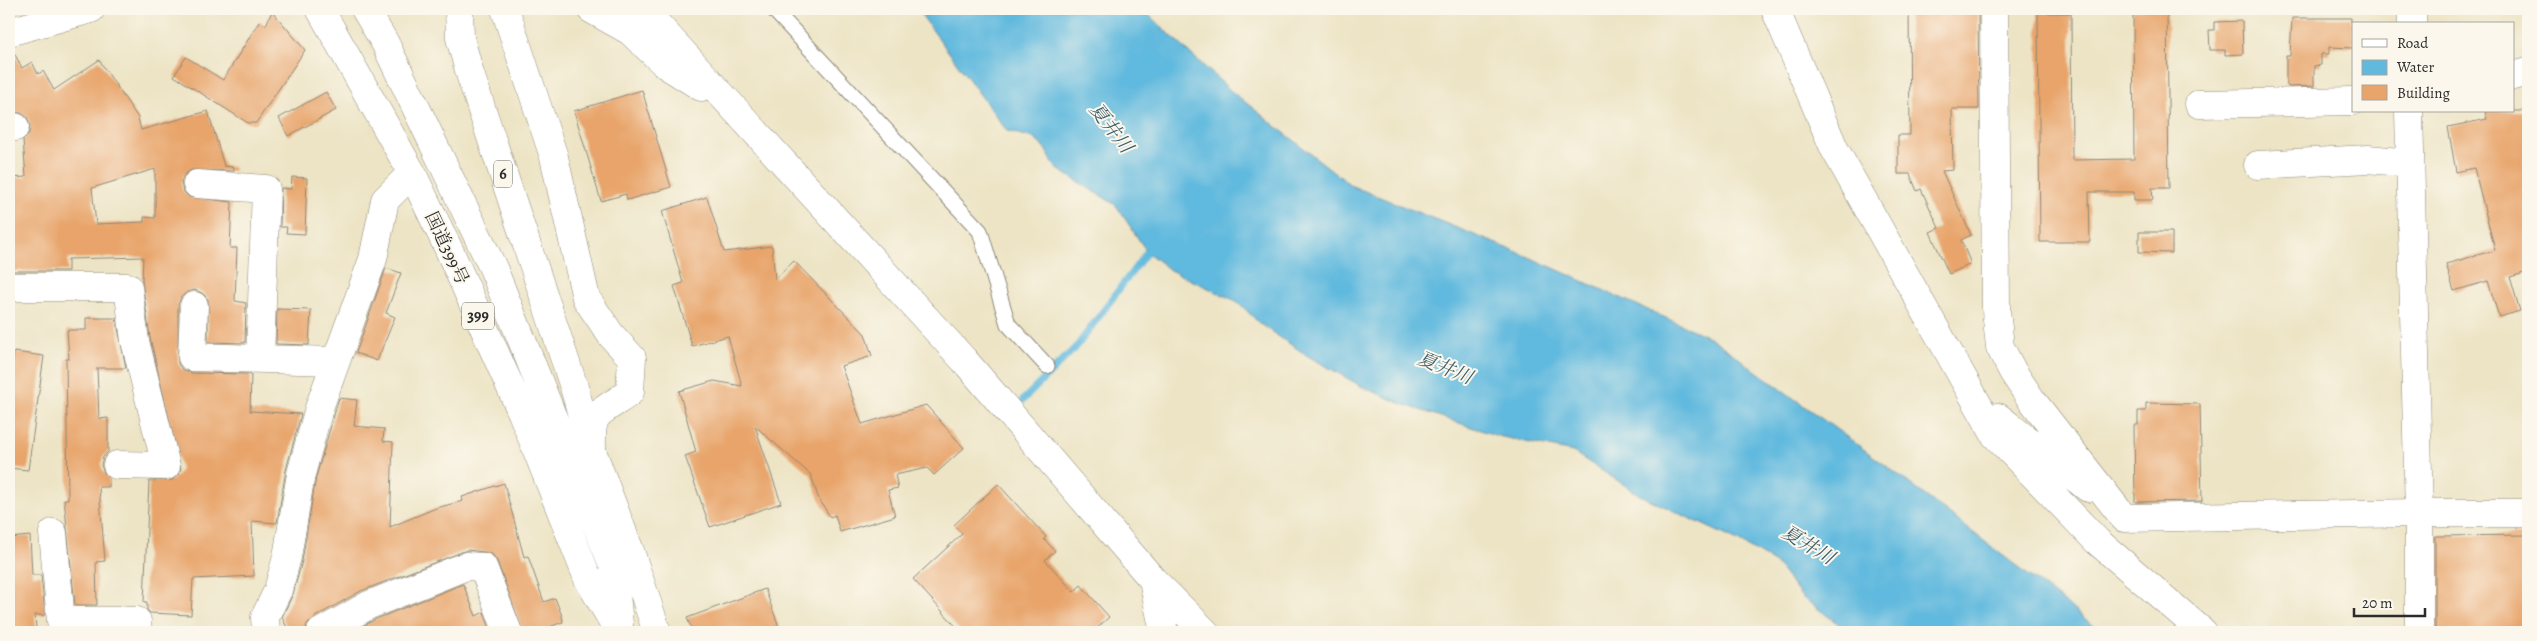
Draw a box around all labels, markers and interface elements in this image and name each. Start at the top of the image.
legend [2352,22,2514,112]
text: Road [2397,33,2429,53]
text: Water [2396,57,2434,77]
text: Building [2397,83,2450,103]
water label: 夏井川 [1083,98,1140,160]
road number: 6 [494,160,512,188]
street label: 国道399号 [420,208,474,288]
road number: 399 [462,302,494,330]
water label: 夏井川 [1414,345,1478,391]
water label: 夏井川 [1777,519,1841,572]
scale bar [2354,586,2426,618]
text: 20 m [2362,593,2393,613]

